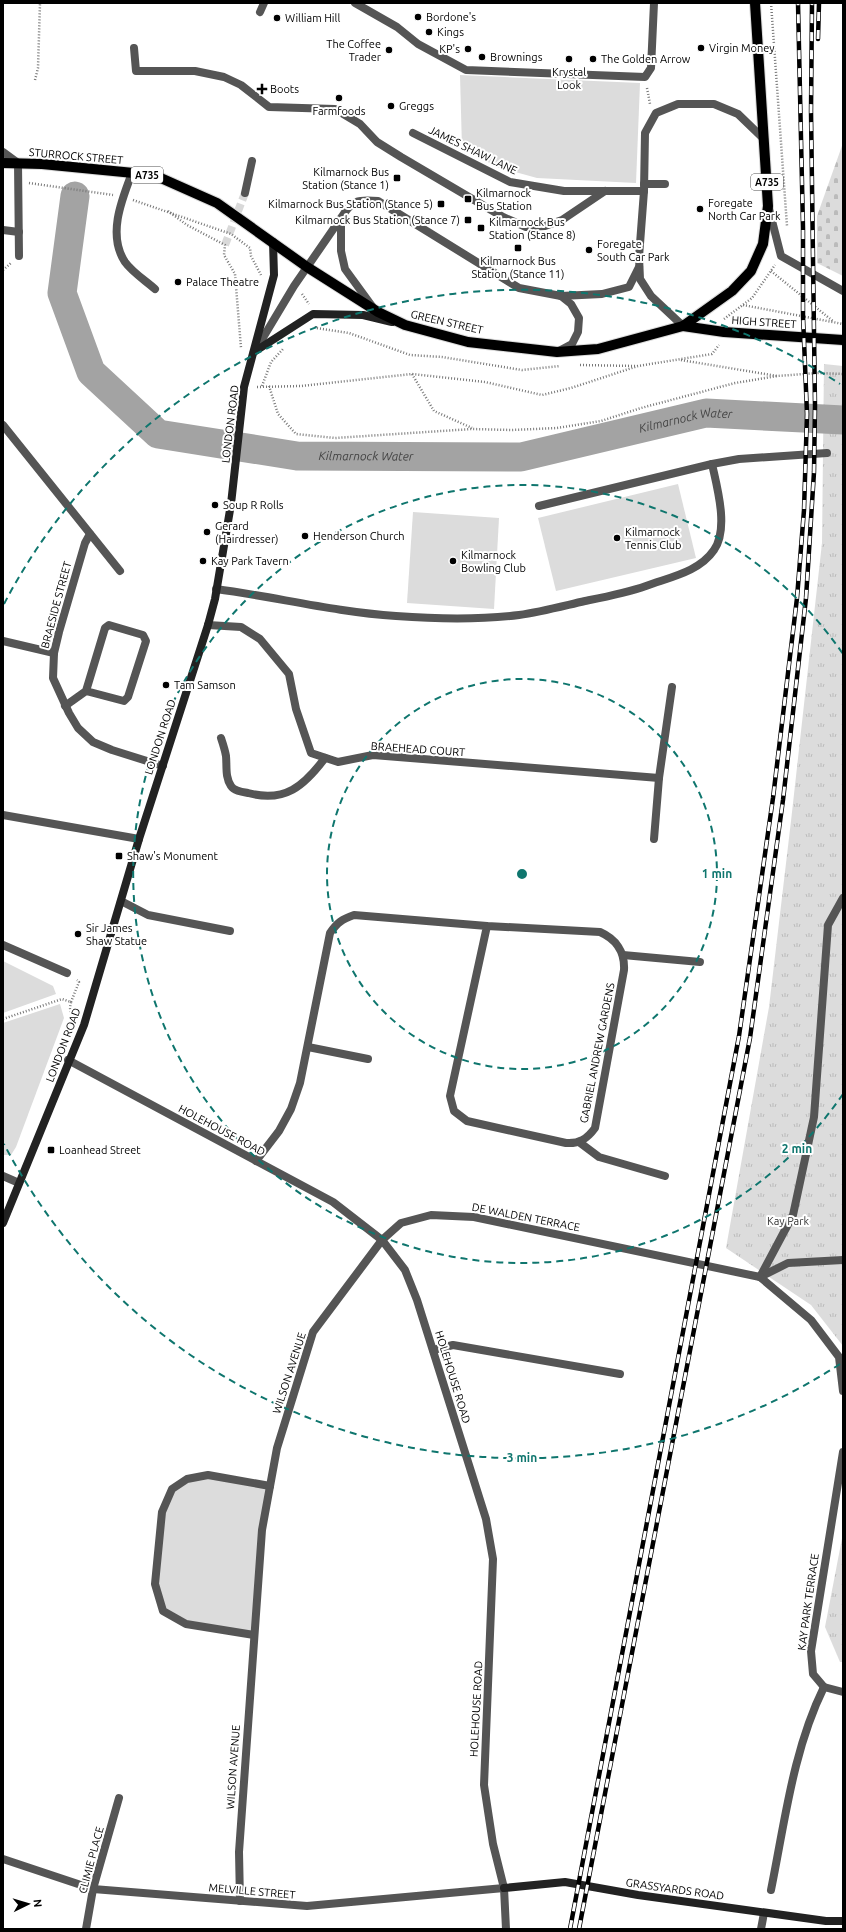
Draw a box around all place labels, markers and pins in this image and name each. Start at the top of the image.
place label: Bordone's [426,11,476,23]
place label: William Hill [285,12,340,24]
marker: Bordone's [413,12,423,22]
marker: William Hill [272,13,282,23]
place label: Kings [437,26,464,38]
marker: Kings [424,27,434,37]
place label: The Coffee Trader [326,38,382,63]
place label: Virgin Money [709,42,775,54]
place label: KP's [439,43,460,55]
marker: Virgin Money [696,43,706,53]
marker: KP's [463,44,473,54]
marker: The Coffee Trader [384,45,394,55]
place label: Brownings [490,51,543,63]
marker: Brownings [477,52,487,62]
place label: The Golden Arrow [601,53,691,65]
marker: Krystal Look [564,54,574,64]
marker: The Golden Arrow [588,54,598,64]
place label: Krystal Look [552,66,586,91]
place label: Boots [270,83,299,95]
marker: Boots [257,84,267,94]
marker: Farmfoods [334,93,344,103]
place label: Greggs [399,100,434,112]
marker: Greggs [386,101,396,111]
place label: Farmfoods [313,105,366,117]
place label: Kilmarnock Bus Station (Stance 1) [302,166,389,192]
marker: Kilmarnock Bus Station (Stance 1) [392,173,402,183]
place label: Kilmarnock Bus Station [476,187,532,212]
marker: Kilmarnock Bus Station [463,194,473,204]
place label: Foregate North Car Park [708,197,781,222]
place label: Kilmarnock Bus Station (Stance 5) [268,198,433,211]
marker: Kilmarnock Bus Station (Stance 5) [436,199,446,209]
marker: Foregate North Car Park [695,204,705,214]
place label: Kilmarnock Bus Station (Stance 7) [295,214,460,227]
marker: Kilmarnock Bus Station (Stance 7) [463,215,473,225]
place label: Kilmarnock Bus Station (Stance 8) [489,216,576,242]
marker: Kilmarnock Bus Station (Stance 8) [476,223,486,233]
place label: Foregate South Car Park [597,238,670,263]
marker: Kilmarnock Bus Station (Stance 11) [513,243,523,253]
marker: Foregate South Car Park [584,245,594,255]
place label: Kilmarnock Bus Station (Stance 11) [472,255,564,281]
place label: Palace Theatre [186,276,259,288]
marker: Palace Theatre [173,277,183,287]
place label: Soup R Rolls [223,499,284,511]
marker: Soup R Rolls [210,500,220,510]
place label: Gerard (Hairdresser) [215,520,279,546]
place label: Kilmarnock Tennis Club [625,526,682,551]
marker: Gerard (Hairdresser) [202,527,212,537]
place label: Henderson Church [313,530,405,542]
marker: Henderson Church [300,531,310,541]
marker: Kilmarnock Tennis Club [612,533,622,543]
place label: Kilmarnock Bowling Club [461,549,526,574]
place label: Kay Park Tavern [211,555,289,567]
marker: Kay Park Tavern [198,556,208,566]
marker: Kilmarnock Bowling Club [448,556,458,566]
place label: Tam Samson [174,679,236,691]
marker: Tam Samson [161,680,171,690]
place label: Shaw's Monument [127,850,219,862]
marker: Shaw's Monument [114,851,124,861]
centre of rings [515,867,529,881]
place label: Sir James Shaw Statue [86,922,147,947]
marker: Sir James Shaw Statue [73,929,83,939]
place label: Loanhead Street [59,1144,141,1156]
marker: Loanhead Street [46,1145,56,1155]

